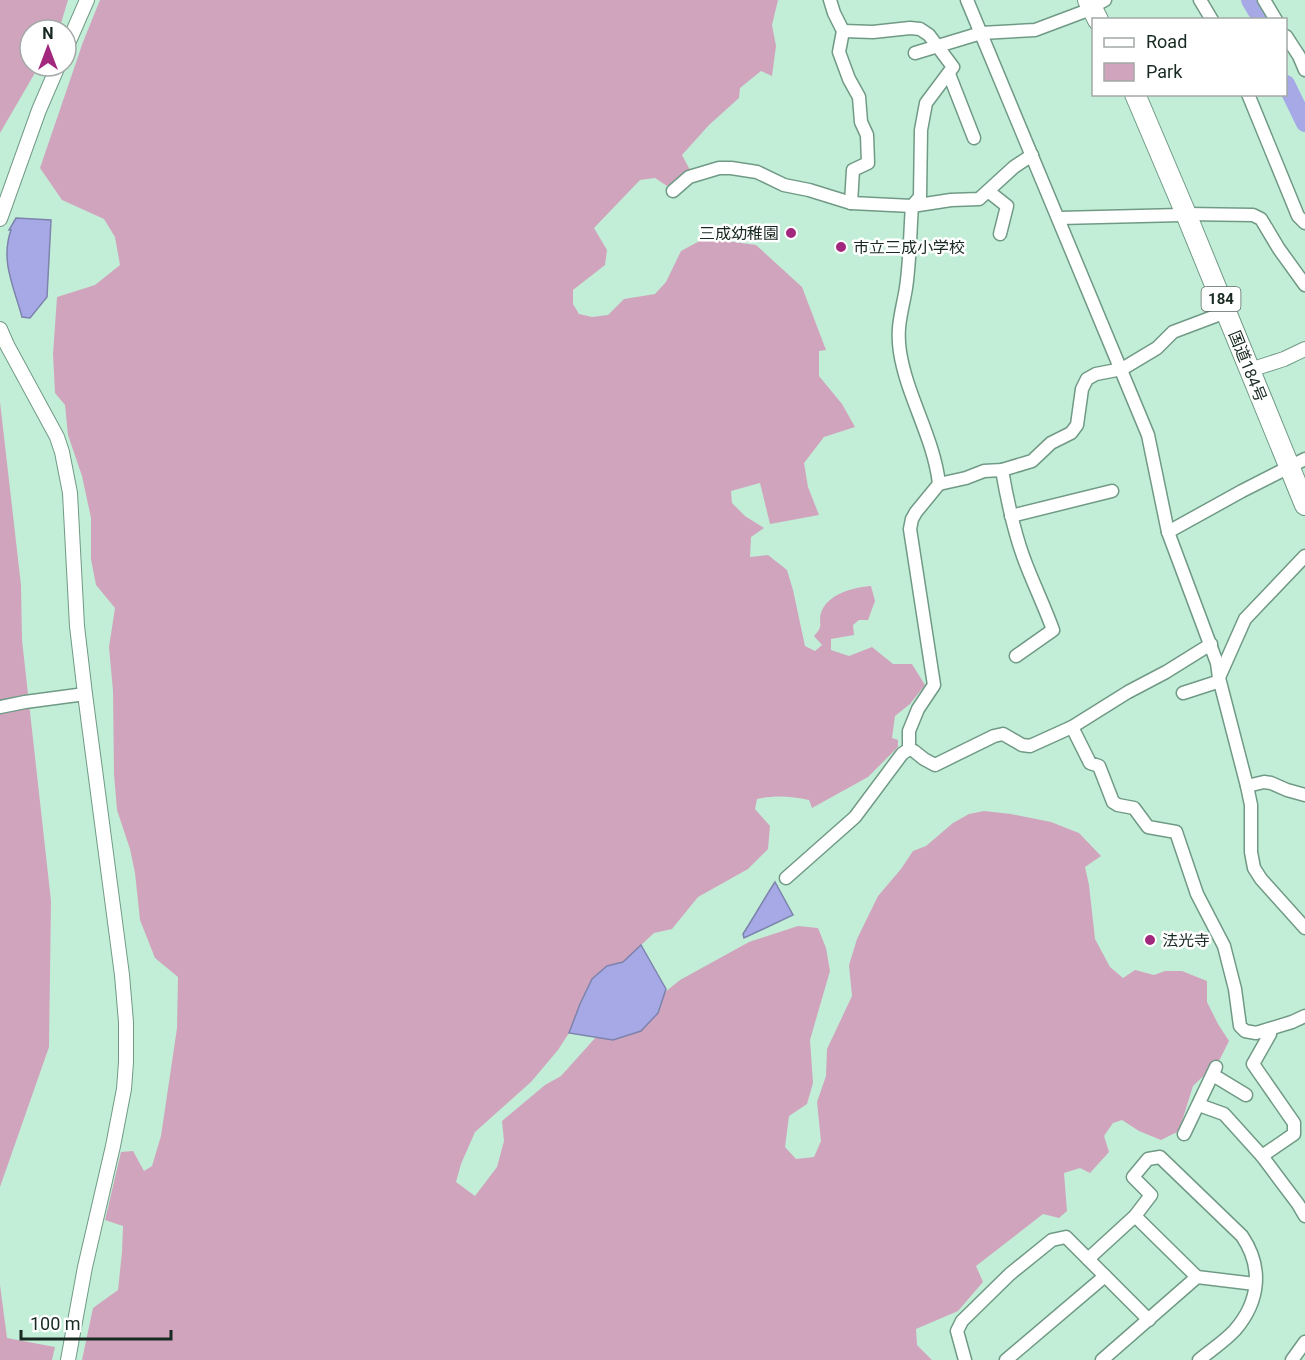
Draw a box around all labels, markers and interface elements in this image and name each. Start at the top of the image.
north arrow [18,18,78,78]
legend [1092,18,1287,96]
text: N [42,24,54,43]
text: Road [1146,31,1187,52]
text: Park [1146,61,1183,82]
place label: 三成幼稚園 [699,224,779,243]
marker: 三成幼稚園 [784,226,798,240]
place label: 市立三成小学校 [853,238,965,257]
marker: 市立三成小学校 [834,240,848,254]
road number: 184 [1202,287,1240,311]
street label: 国道184号 [1225,328,1270,405]
place label: 法光寺 [1162,931,1210,950]
marker: 法光寺 [1143,933,1157,947]
scale bar [21,1303,171,1341]
text: 100 m [30,1313,81,1334]

